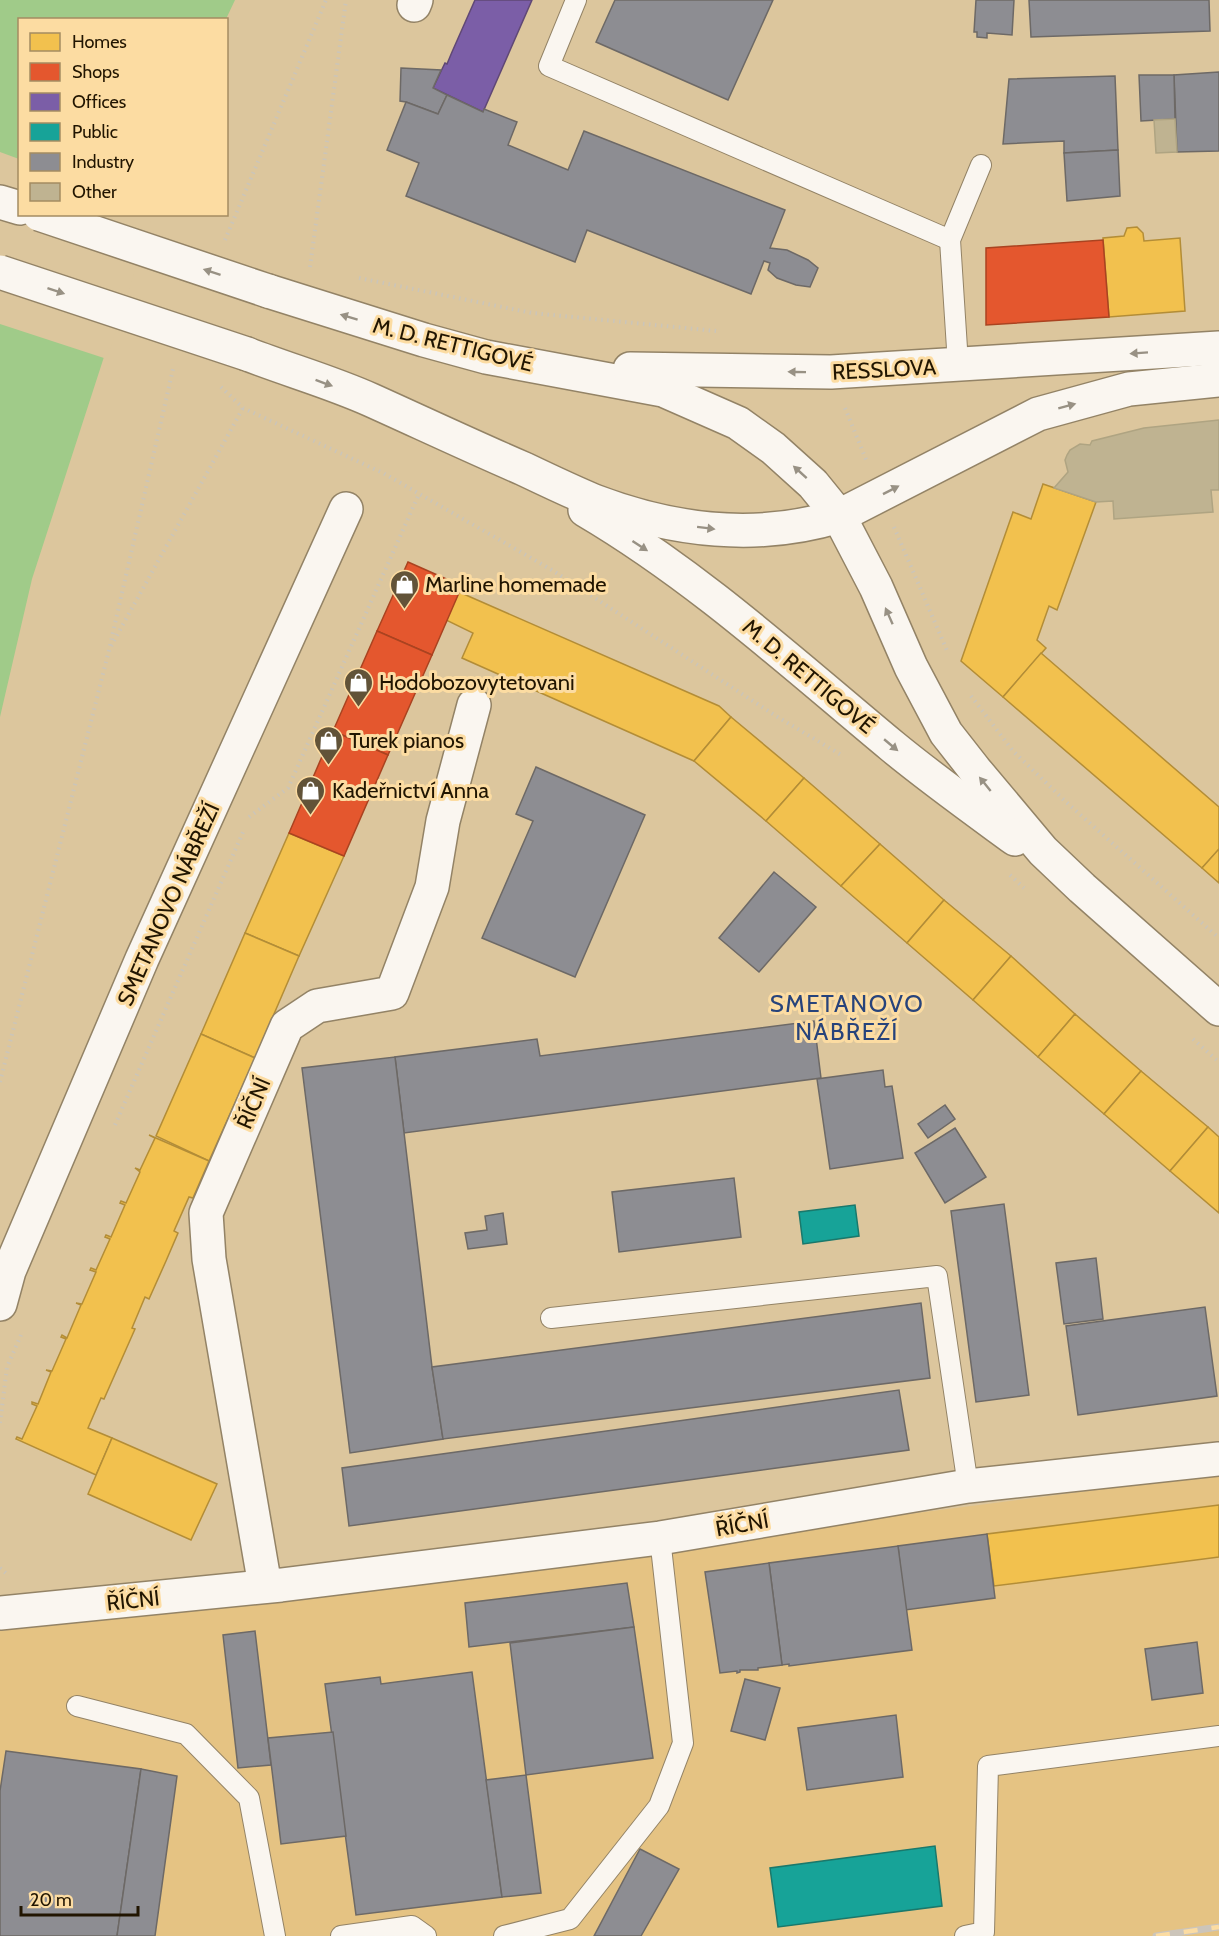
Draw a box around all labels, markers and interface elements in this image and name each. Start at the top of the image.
legend [18,18,228,216]
text: Homes [72,31,127,53]
text: Shops [72,61,120,83]
text: Offices [72,91,126,113]
text: Public [72,121,118,143]
text: Industry [72,151,134,173]
text: Other [72,181,117,203]
one-way arrow [203,267,221,276]
one-way arrow [47,286,65,296]
one-way arrow [340,312,358,321]
street label: M. D. RETTIGOVÉ [370,312,536,377]
one-way arrow [1129,348,1148,358]
street label: RESSLOVA [831,353,937,386]
one-way arrow [788,367,807,376]
one-way arrow [315,378,333,388]
one-way arrow [1057,401,1076,411]
one-way arrow [793,466,808,479]
one-way arrow [883,485,900,495]
one-way arrow [696,524,715,533]
one-way arrow [632,540,648,551]
shop icon: Marline homemade [388,568,420,610]
place label: Marline homemade [425,571,607,598]
one-way arrow [884,607,893,624]
street label: M. D. RETTIGOVÉ [737,613,880,739]
shop icon: Hodobozovytetovani [342,666,374,708]
place label: Hodobozovytetovani [379,669,575,696]
shop icon: Turek pianos [312,724,344,766]
place label: Turek pianos [349,727,464,754]
one-way arrow [883,738,898,751]
shop icon: Kadeřnictví Anna [295,774,327,816]
one-way arrow [980,776,992,791]
place label: Kadeřnictví Anna [332,777,489,804]
street label: SMETANOVO NÁBŘEŽÍ [112,798,225,1010]
district label: SMETANOVO NÁBŘEŽÍ [770,989,924,1046]
street label: ŘÍČNÍ [231,1073,276,1133]
street label: ŘÍČNÍ [713,1507,771,1542]
street label: ŘÍČNÍ [105,1584,161,1617]
scale bar [21,1879,138,1917]
text: 20 m [30,1889,72,1911]

